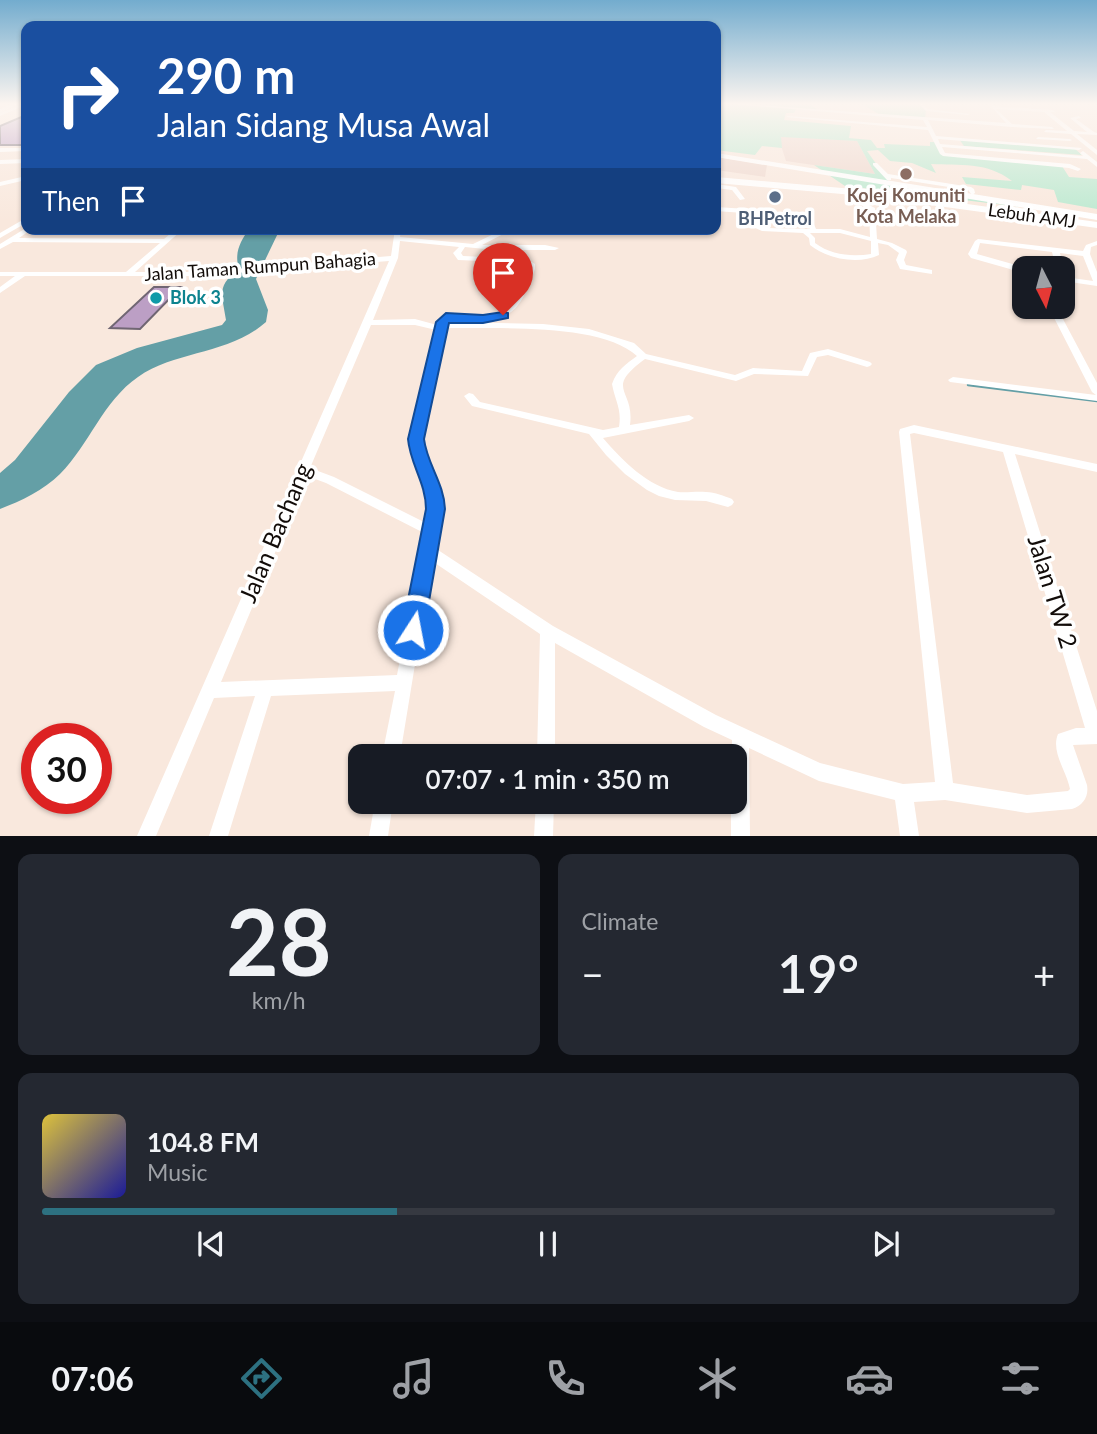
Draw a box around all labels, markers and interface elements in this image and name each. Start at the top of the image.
text: 290 m [157,46,295,104]
icon: right [42,49,133,140]
text: Jalan Sidang Musa Awal [157,105,490,144]
marker: Kolej Komuniti Kota Melaka [898,166,914,182]
icon: arrive [114,182,152,220]
place label: Kolej Komuniti Kota Melaka [847,184,965,227]
text: Then [42,185,100,217]
marker: BHPetrol [767,189,783,205]
street label: Lebuh AMJ [987,198,1078,232]
place label: BHPetrol [738,207,812,229]
pin [473,243,533,315]
street label: Jalan Taman Rumpun Bahagia [143,247,376,285]
icon: arrive [484,254,522,292]
north arrow [1012,256,1074,318]
map controls [1012,256,1075,319]
place label: Blok 3 [170,286,221,308]
marker: Blok 3 [148,290,164,306]
street label: Jalan Bachang [232,458,317,606]
street label: Jalan TW 2 [1022,531,1084,652]
position arrow [376,593,450,667]
speed limit sign: 30 [21,723,112,814]
text: 07:07 · 1 min · 350 m [425,763,670,795]
text: 28 [226,886,332,995]
text: Climate [582,907,658,935]
text: 19° [777,942,859,1004]
text: − [582,951,604,997]
text: + [1033,951,1055,997]
text: km/h [252,986,306,1014]
text: 104.8 FM [147,1126,259,1158]
text: Music [147,1158,207,1186]
icon: previous [192,1225,230,1263]
icon: pause [529,1225,567,1263]
icon: next [867,1225,905,1263]
icon: directions [237,1354,286,1403]
icon: music [389,1354,438,1403]
icon: phone [541,1354,590,1403]
icon: climate [693,1354,742,1403]
icon: car [845,1354,894,1403]
icon: filters [996,1354,1045,1403]
text: 07:06 [51,1359,134,1398]

